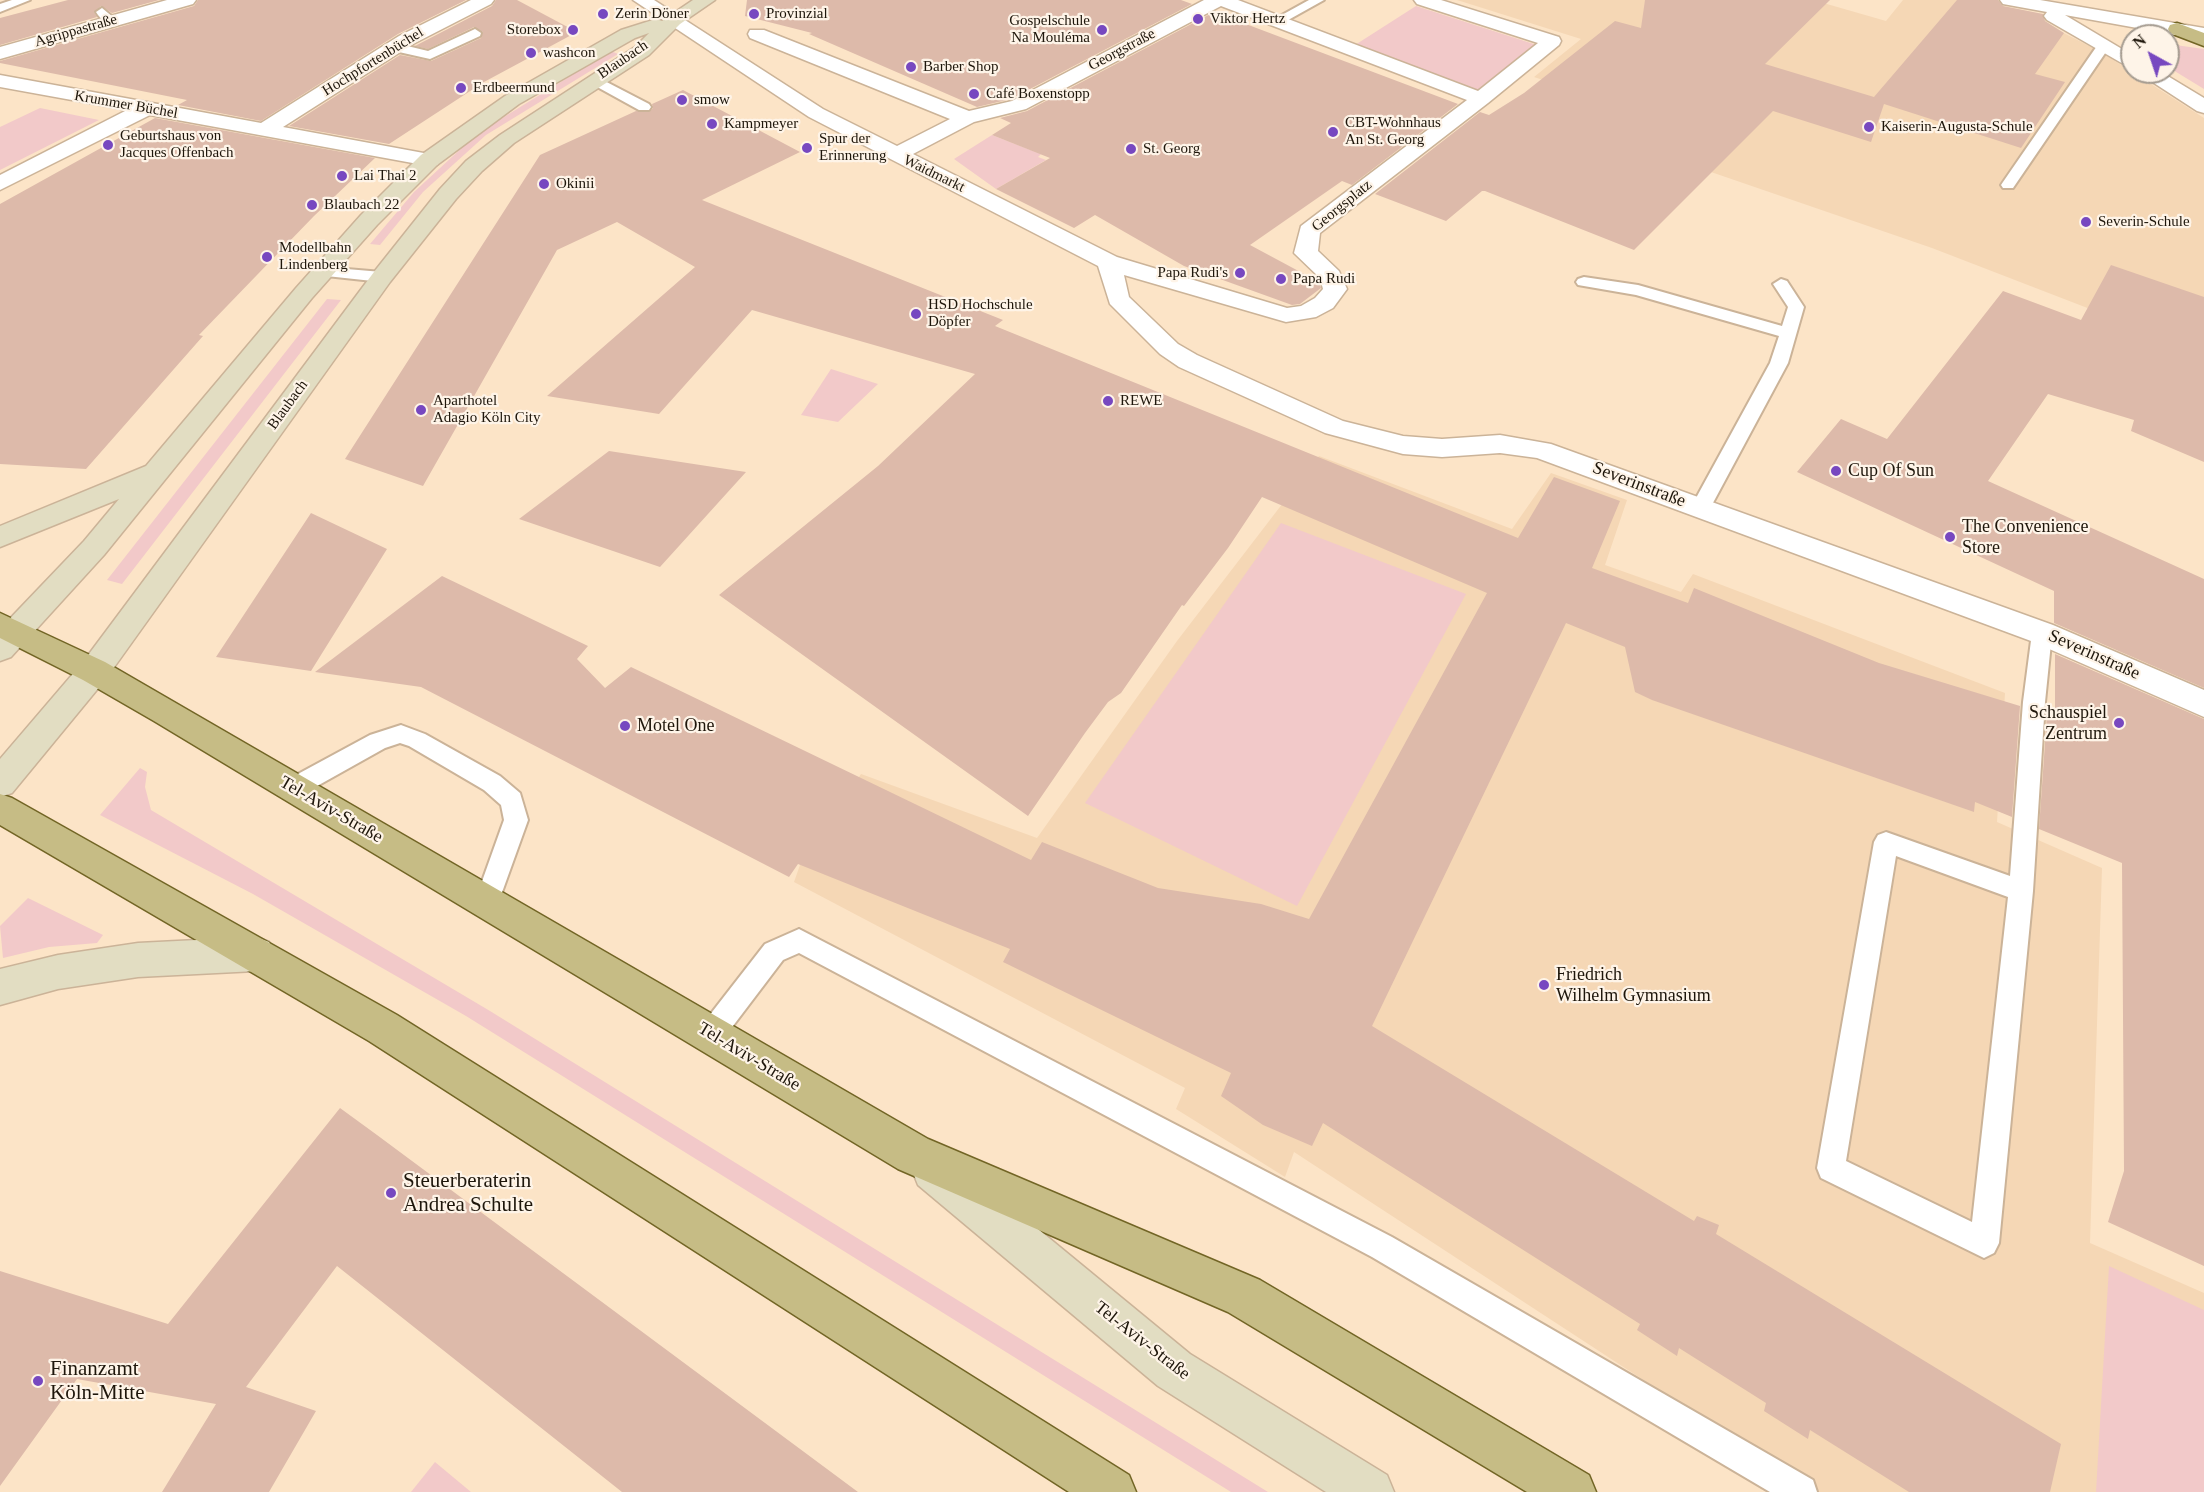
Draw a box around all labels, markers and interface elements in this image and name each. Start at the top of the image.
place label: Zerin Döner [615,5,689,23]
place label: Provinzial [766,5,828,23]
marker: Zerin Döner [596,7,610,21]
marker: Provinzial [747,7,761,21]
place label: Viktor Hertz [1210,10,1285,28]
street label: Agrippastraße [33,11,119,51]
place label: Gospelschule Na Mouléma [1009,12,1090,47]
marker: Viktor Hertz [1191,12,1205,26]
place label: Storebox [507,21,561,39]
marker: Storebox [566,23,580,37]
marker: Gospelschule Na Mouléma [1095,23,1109,37]
street label: Hochpfortenbüchel [319,24,427,100]
north arrow [2120,24,2180,84]
street label: Georgstraße [1086,25,1158,75]
text: N [2130,31,2149,52]
street label: Blaubach [594,37,652,83]
place label: washcon [543,44,595,62]
marker: washcon [524,46,538,60]
place label: Barber Shop [923,58,998,76]
marker: Barber Shop [904,60,918,74]
place label: Erdbeermund [473,79,555,97]
marker: Erdbeermund [454,81,468,95]
place label: Café Boxenstopp [986,85,1090,103]
street label: Krummer Büchel [73,87,179,123]
marker: Café Boxenstopp [967,87,981,101]
place label: smow [694,91,730,109]
marker: smow [675,93,689,107]
place label: CBT-Wohnhaus An St. Georg [1345,114,1441,149]
place label: Kampmeyer [724,115,798,133]
marker: Kampmeyer [705,117,719,131]
place label: Kaiserin-Augusta-Schule [1881,118,2033,136]
marker: Kaiserin-Augusta-Schule [1862,120,1876,134]
marker: CBT-Wohnhaus An St. Georg [1326,125,1340,139]
place label: Geburtshaus von Jacques Offenbach [120,127,233,162]
place label: Spur der Erinnerung [819,130,886,165]
marker: Geburtshaus von Jacques Offenbach [101,138,115,152]
place label: St. Georg [1143,140,1200,158]
marker: Spur der Erinnerung [800,141,814,155]
marker: St. Georg [1124,142,1138,156]
street label: Waidmarkt [900,151,968,197]
place label: Lai Thai 2 [354,167,416,185]
marker: Lai Thai 2 [335,169,349,183]
place label: Okinii [556,175,594,193]
street label: Georgsplatz [1308,176,1376,236]
marker: Okinii [537,177,551,191]
place label: Blaubach 22 [324,196,399,214]
marker: Blaubach 22 [305,198,319,212]
place label: Severin-Schule [2098,213,2190,231]
marker: Severin-Schule [2079,215,2093,229]
place label: Modellbahn Lindenberg [279,239,351,274]
marker: Modellbahn Lindenberg [260,250,274,264]
place label: Papa Rudi's [1157,264,1228,282]
marker: Papa Rudi's [1233,266,1247,280]
place label: Papa Rudi [1293,270,1355,288]
marker: Papa Rudi [1274,272,1288,286]
place label: HSD Hochschule Döpfer [928,296,1033,331]
marker: HSD Hochschule Döpfer [909,307,923,321]
street label: Blaubach [264,377,312,433]
place label: Aparthotel Adagio Köln City [433,392,540,427]
place label: REWE [1120,392,1162,410]
marker: REWE [1101,394,1115,408]
marker: Aparthotel Adagio Köln City [414,403,428,417]
street label: Severinstraße [1589,457,1689,513]
place label: Cup Of Sun [1848,460,1934,482]
marker: Cup Of Sun [1829,464,1843,478]
place label: The Convenience Store [1962,516,2088,558]
marker: The Convenience Store [1943,530,1957,544]
street label: Severinstraße [2045,625,2143,685]
place label: Schauspiel Zentrum [2029,702,2107,744]
place label: Motel One [637,715,714,737]
marker: Schauspiel Zentrum [2112,716,2126,730]
marker: Motel One [618,719,632,733]
street label: Tel-Aviv-Straße [276,772,386,848]
place label: Friedrich Wilhelm Gymnasium [1556,964,1711,1006]
marker: Friedrich Wilhelm Gymnasium [1537,978,1551,992]
street label: Tel-Aviv-Straße [694,1018,804,1096]
place label: Steuerberaterin Andrea Schulte [403,1168,533,1218]
marker: Steuerberaterin Andrea Schulte [384,1186,398,1200]
street label: Tel-Aviv-Straße [1090,1297,1194,1385]
place label: Finanzamt Köln-Mitte [50,1356,144,1406]
marker: Finanzamt Köln-Mitte [31,1374,45,1388]

